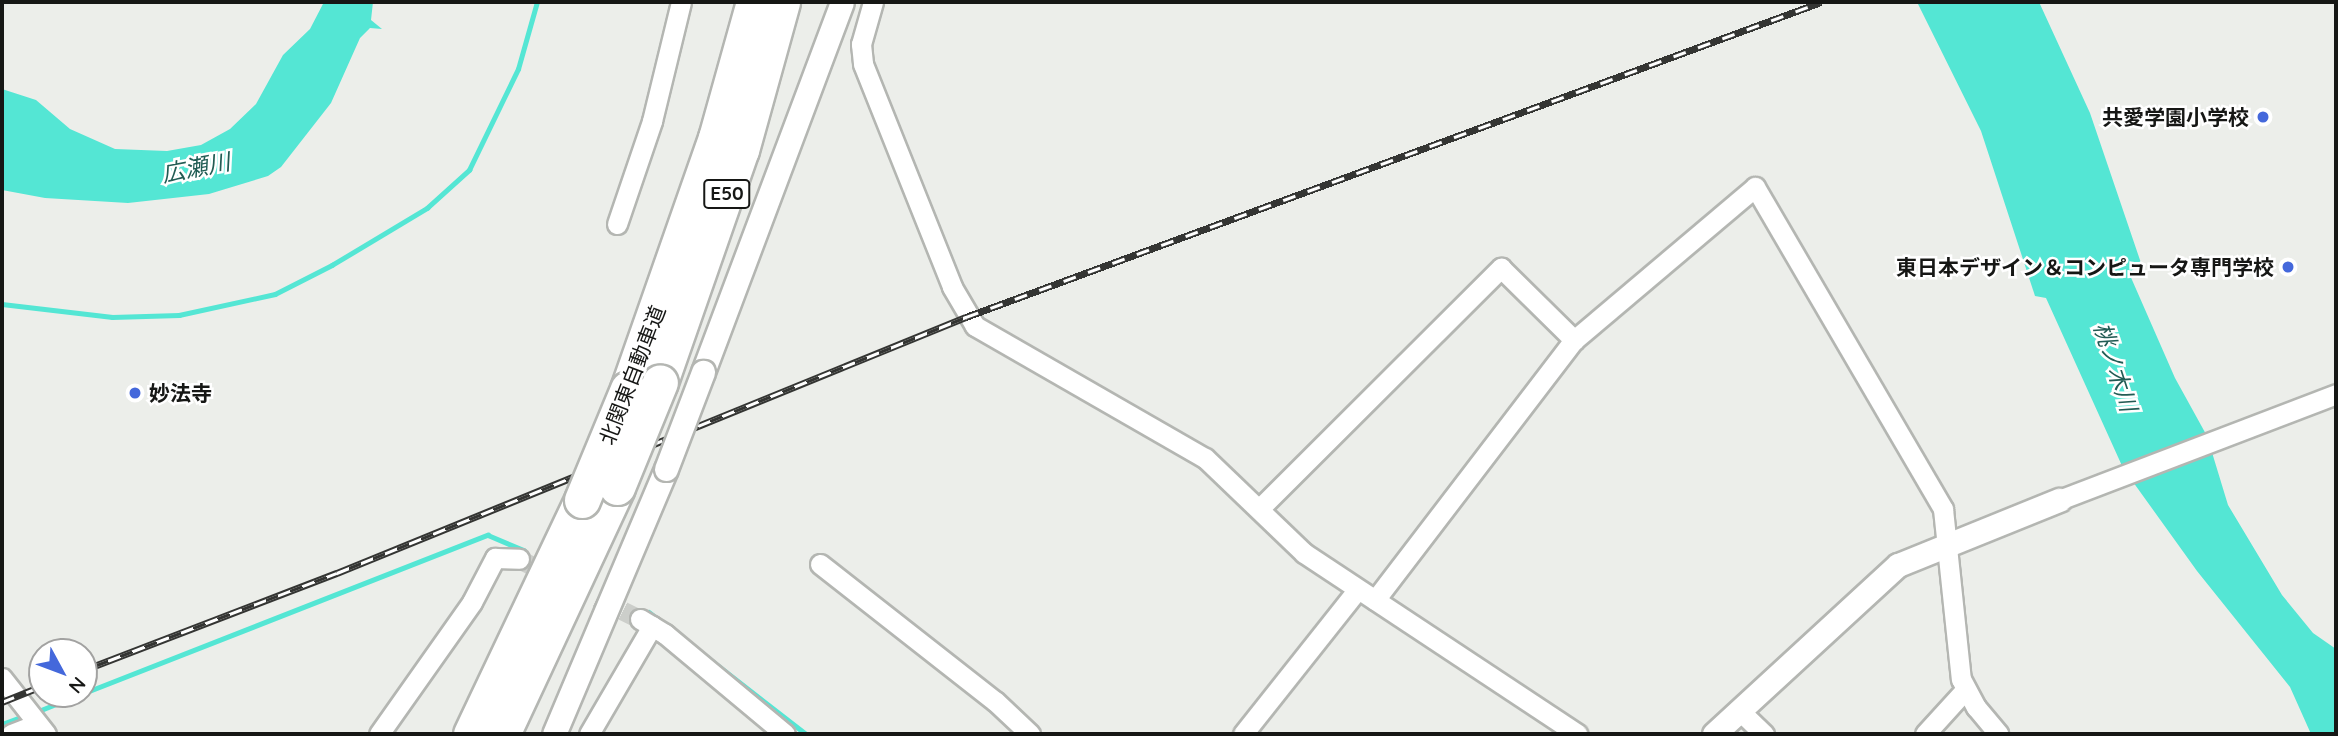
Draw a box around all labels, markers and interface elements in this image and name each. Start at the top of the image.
place label: 共愛学園小学校 [2102,104,2249,130]
marker: 共愛学園小学校 [2255,109,2271,125]
water label: 広瀬川 [160,148,232,188]
road number: E50 [702,178,752,210]
place label: 東日本デザイン＆コンピュータ専門学校 [1896,254,2274,280]
marker: 東日本デザイン＆コンピュータ専門学校 [2280,259,2296,275]
street label: 北関東自動車道 [594,302,670,448]
water label: 桃ノ木川 [2088,319,2142,415]
place label: 妙法寺 [149,380,212,406]
marker: 妙法寺 [127,385,143,401]
north arrow [28,638,98,708]
text: N [64,672,91,699]

